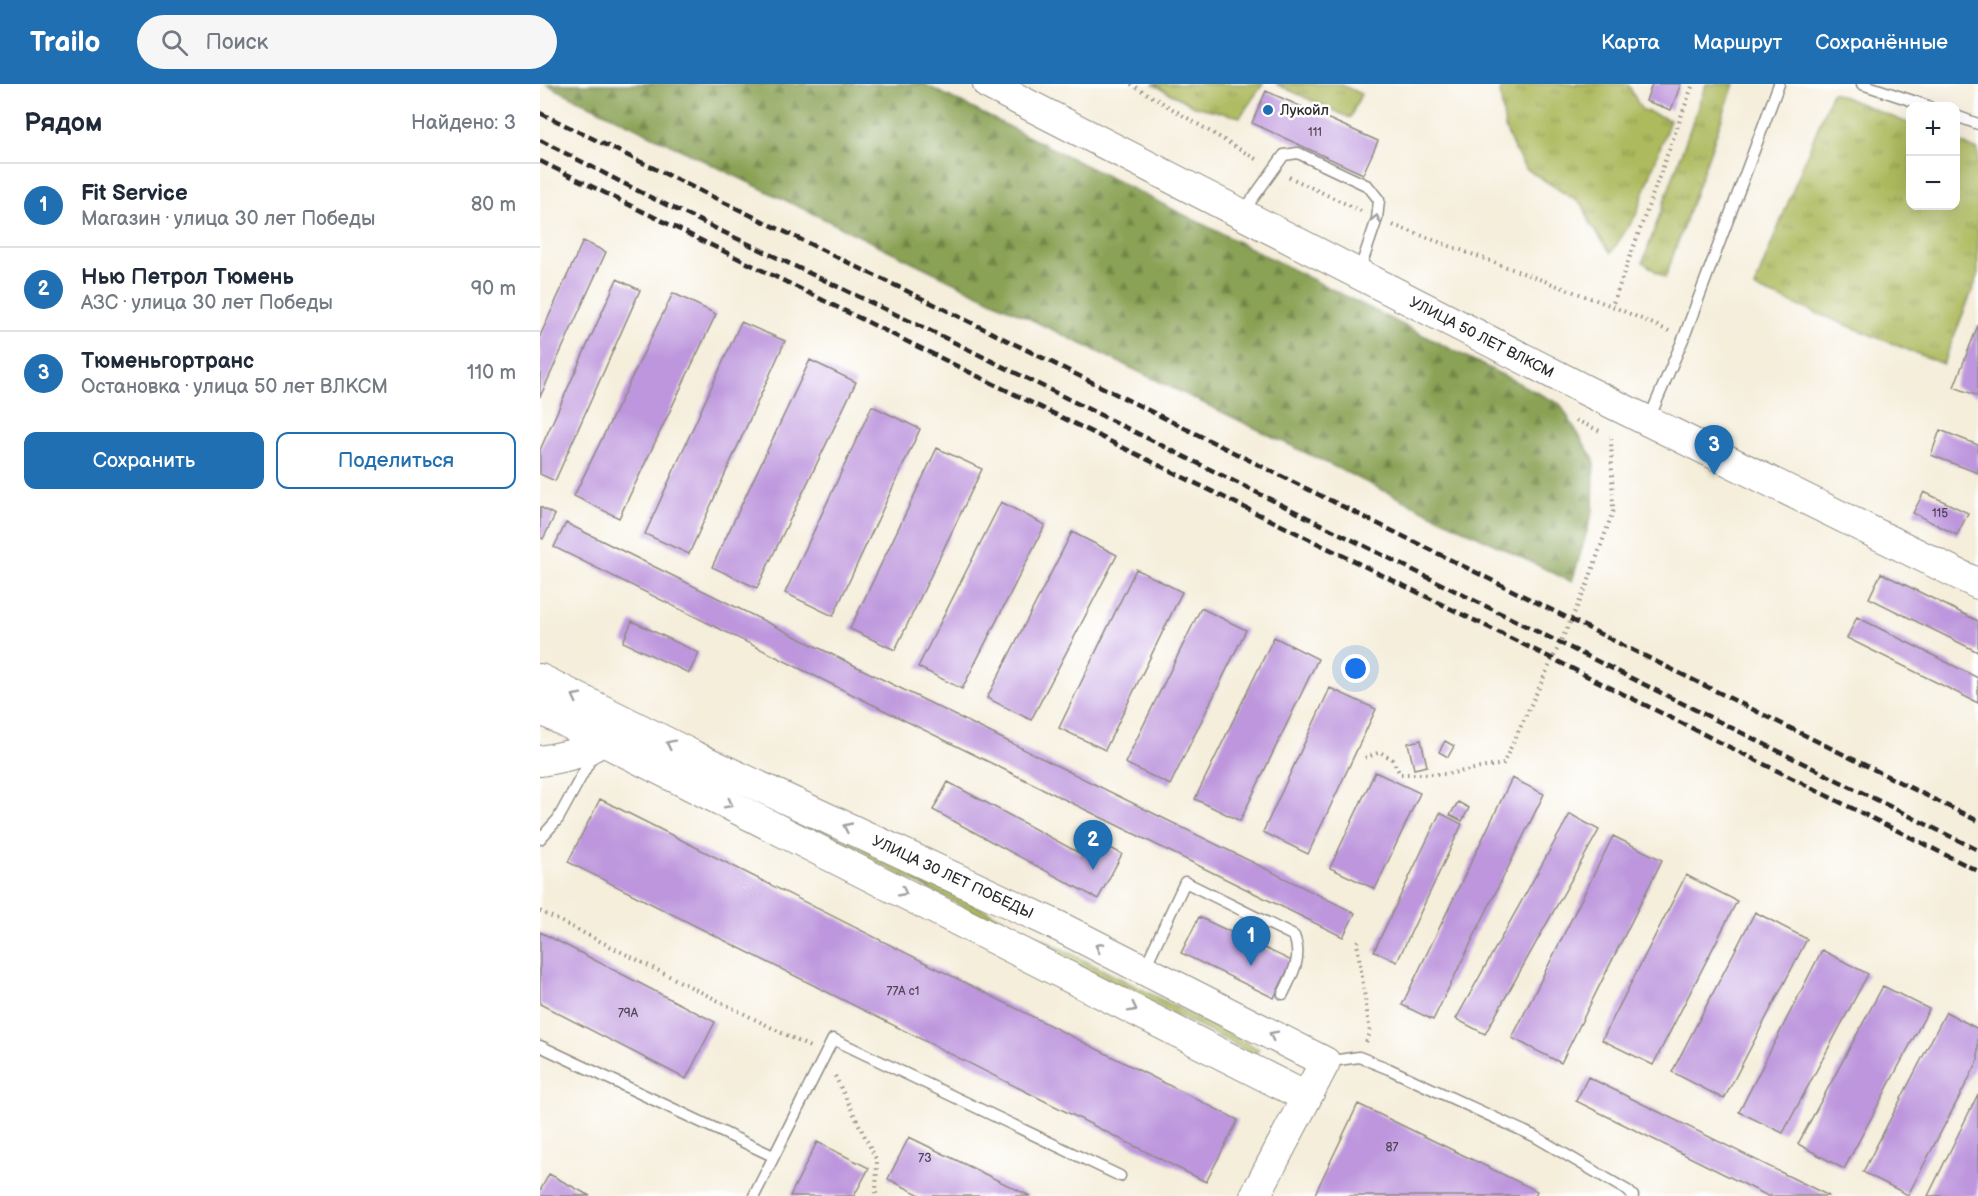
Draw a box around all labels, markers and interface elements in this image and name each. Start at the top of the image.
search box [137,15,557,69]
text: Trailo [30,26,101,59]
icon: search [158,26,191,59]
text: Поиск [206,29,268,56]
text: Карта [1601,30,1660,55]
text: Маршрут [1693,30,1782,55]
text: Сохранённые [1815,30,1948,55]
place label: Лукойл [1279,101,1329,120]
map controls [1906,102,1960,210]
button: + [1906,102,1960,156]
marker: Лукойл [1261,103,1275,117]
text: Рядом [24,108,102,139]
text: Найдено: 3 [411,111,516,135]
house number: 111 [1308,125,1322,140]
button: − [1906,156,1960,210]
text: Fit Service [81,180,188,207]
text: 1 [39,193,48,217]
text: 80 m [471,193,516,217]
text: Магазин · улица 30 лет Победы [81,207,375,231]
one-way arrow [1369,214,1382,224]
text: Нью Петрол Тюмень [81,264,294,291]
text: 2 [38,277,49,301]
text: 90 m [471,277,516,301]
text: АЗС · улица 30 лет Победы [81,291,333,315]
street label: УЛИЦА 50 ЛЕТ ВЛКСМ [1406,292,1557,382]
text: Тюменьгортранс [81,348,254,375]
text: 3 [38,361,49,385]
text: 110 m [467,361,516,385]
text: Остановка · улица 50 лет ВЛКСМ [81,375,388,399]
pin: 3 [1694,426,1734,475]
button: Сохранить [24,432,264,489]
button: Поделиться [276,432,516,489]
house number: 115 [1932,506,1948,521]
your location [1341,654,1370,683]
one-way arrow [572,693,583,704]
one-way arrow [666,740,677,752]
one-way arrow [722,797,733,808]
pin: 2 [1074,820,1112,870]
one-way arrow [842,823,853,835]
street label: УЛИЦА 30 ЛЕТ ПОБЕДЫ [869,831,1037,923]
one-way arrow [896,885,907,896]
pin: 1 [1232,916,1270,966]
one-way arrow [1094,943,1105,955]
house number: 77А с1 [887,984,919,999]
one-way arrow [1126,1001,1137,1013]
house number: 79А [618,1006,639,1021]
one-way arrow [1268,1031,1279,1042]
house number: 87 [1386,1140,1399,1155]
house number: 73 [918,1151,932,1166]

